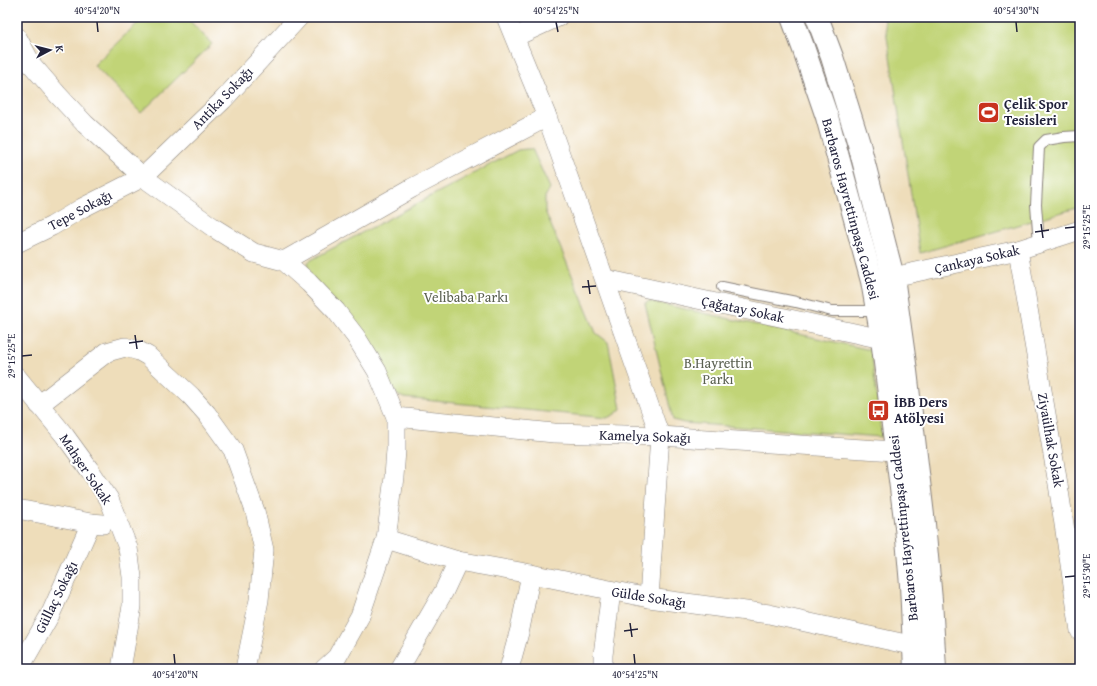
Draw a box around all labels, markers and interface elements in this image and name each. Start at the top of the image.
text: 40°54'20"N [74,3,120,18]
text: 40°54'25"N [533,3,579,18]
text: 40°54'30"N [993,3,1039,18]
north arrow [30,30,70,70]
text: K [52,44,68,53]
street label: Antika Sokağı [187,62,257,134]
place label: Çelik Spor Tesisleri [1004,94,1068,130]
sports icon: Çelik Spor Tesisleri [976,99,1002,125]
street label: Barbaros Hayrettinpaşa Caddesi [817,116,885,302]
street label: Tepe Sokağı [45,185,116,235]
text: 29°15'25"E [1079,205,1094,249]
street label: Çankaya Sokak [932,239,1023,279]
park label: Velibaba Parkı [424,287,508,307]
street label: Çağatay Sokak [700,290,787,328]
text: 29°15'25"E [4,334,19,378]
park label: B.Hayrettin Parkı [684,353,752,389]
street label: Ziyaülhak Sokak [1033,391,1069,490]
place label: İBB Ders Atölyesi [894,392,948,428]
bus stop icon: İBB Ders Atölyesi [865,397,891,423]
street label: Kamelya Sokağı [599,424,691,448]
street label: Mahşer Sokak [55,430,118,509]
street label: Barbaros Hayrettinpaşa Caddesi [883,434,923,622]
text: 29°15'30"E [1079,554,1094,598]
street label: Güllaç Sokağı [30,557,82,637]
street label: Gülde Sokağı [610,581,688,613]
text: 40°54'20"N [152,667,198,682]
text: 40°54'25"N [612,667,658,682]

